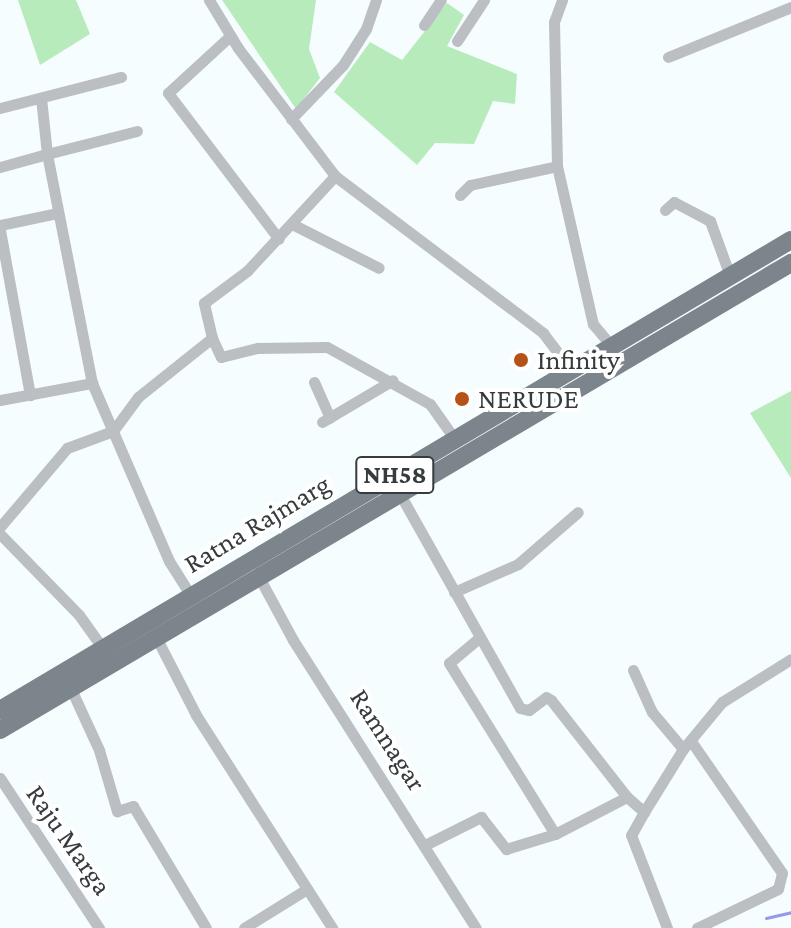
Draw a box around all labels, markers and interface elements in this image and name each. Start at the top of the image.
place label: Infinity [537,343,620,377]
marker: Infinity [512,351,530,369]
place label: NERUDE [478,382,579,416]
marker: NERUDE [453,390,471,408]
road number: NH58 [355,453,435,497]
street label: Ratna Rajmarg [178,467,336,581]
street label: Ramnagar [343,683,433,797]
street label: Raju Marga [19,778,119,902]

